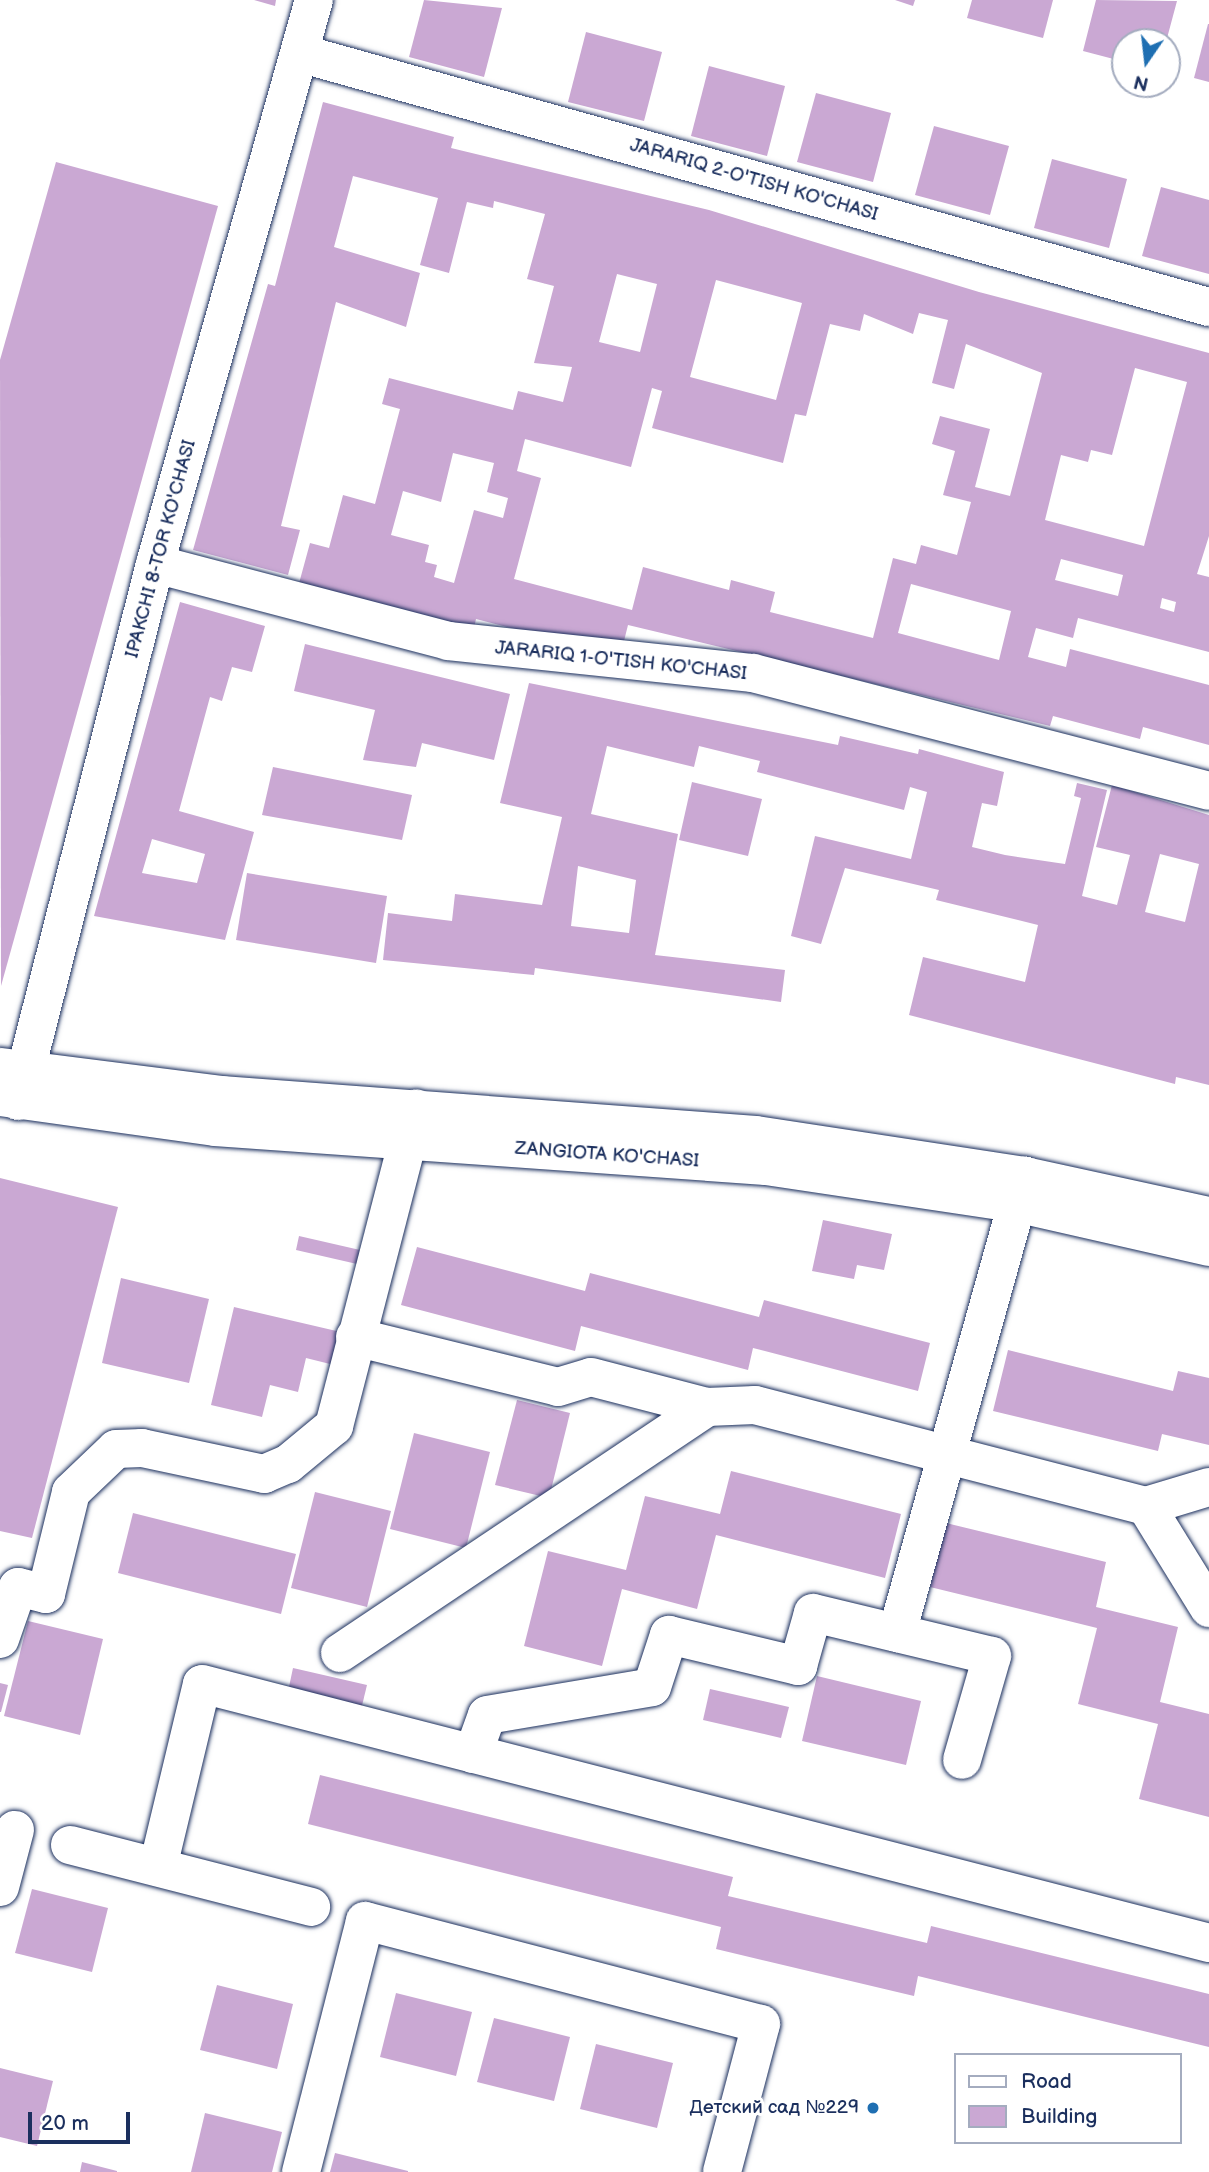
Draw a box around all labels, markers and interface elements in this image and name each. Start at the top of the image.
north arrow [1111,28,1181,98]
text: N [1132,69,1151,95]
street label: JARARIQ 2-O'TISH KO'CHASI [627,134,881,226]
street label: IPAKCHI 8-TOR KO'CHASI [121,437,201,661]
street label: JARARIQ 1-O'TISH KO'CHASI [494,636,748,686]
street label: ZANGIOTA KO'CHASI [514,1137,700,1173]
legend [954,2053,1181,2144]
text: Road [1021,2069,1072,2094]
place label: Детский сад №229 [689,2097,859,2119]
scale bar [32,2098,133,2142]
marker: Детский сад №229 [865,2100,881,2116]
text: Building [1021,2104,1097,2129]
text: 20 m [41,2111,89,2136]

